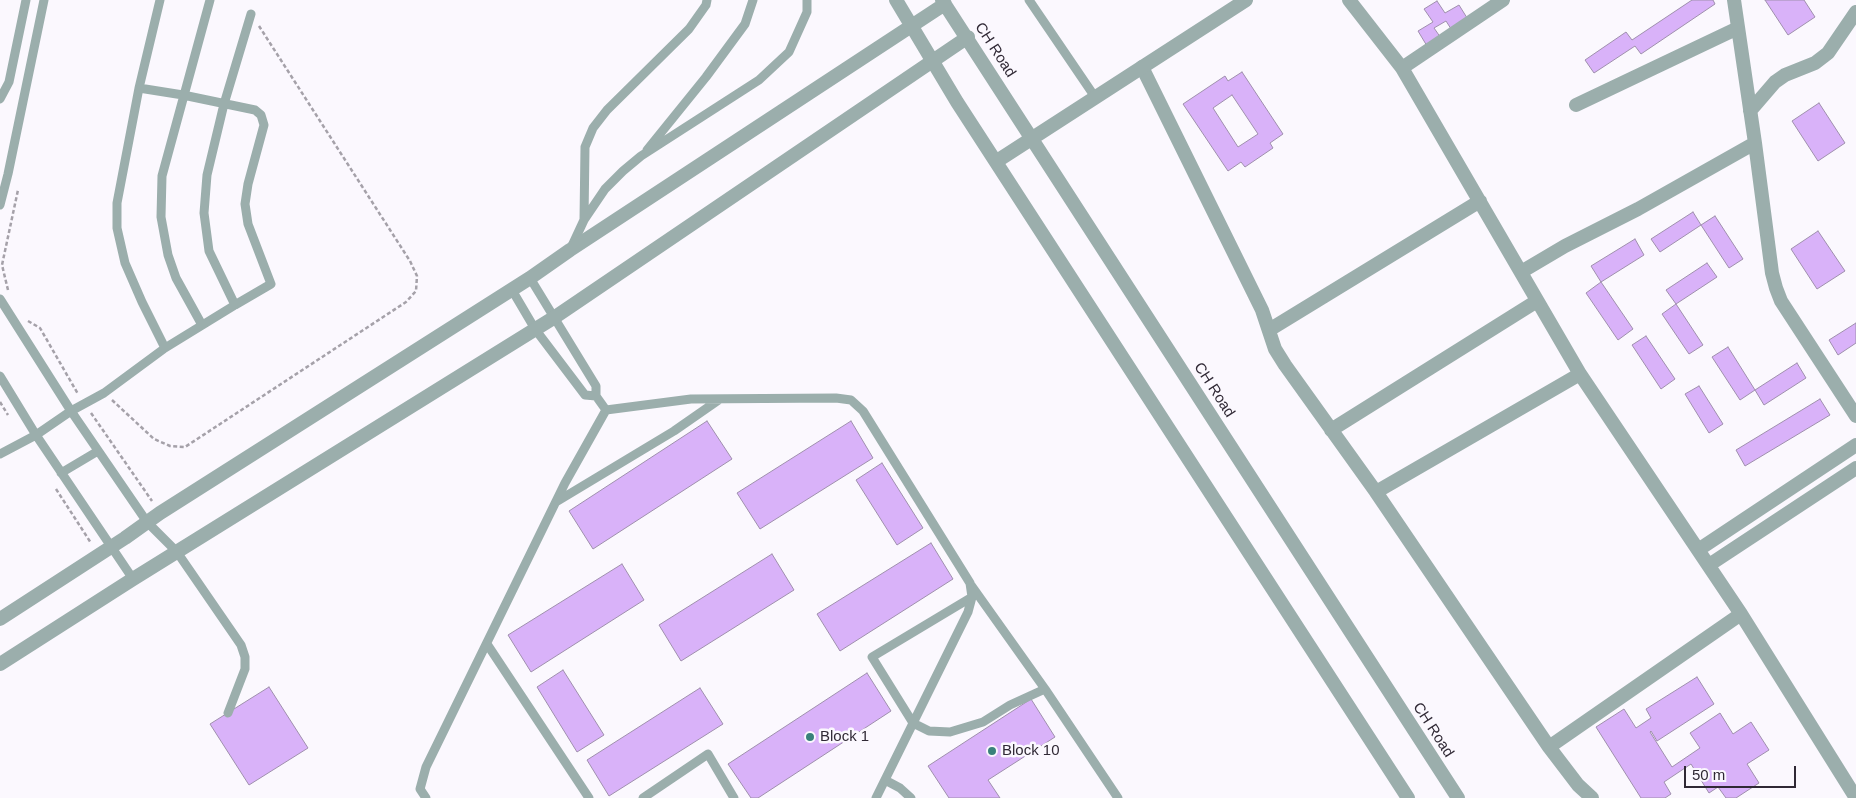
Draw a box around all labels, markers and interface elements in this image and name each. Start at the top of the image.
street label: CH Road [971,19,1019,81]
street label: CH Road [1190,359,1238,421]
street label: CH Road [1409,699,1457,761]
place label: Block 1 [820,728,869,746]
marker: Block 1 [804,731,816,743]
place label: Block 10 [1002,742,1060,760]
marker: Block 10 [986,745,998,757]
scale bar [1686,756,1798,788]
text: 50 m [1692,766,1725,783]

